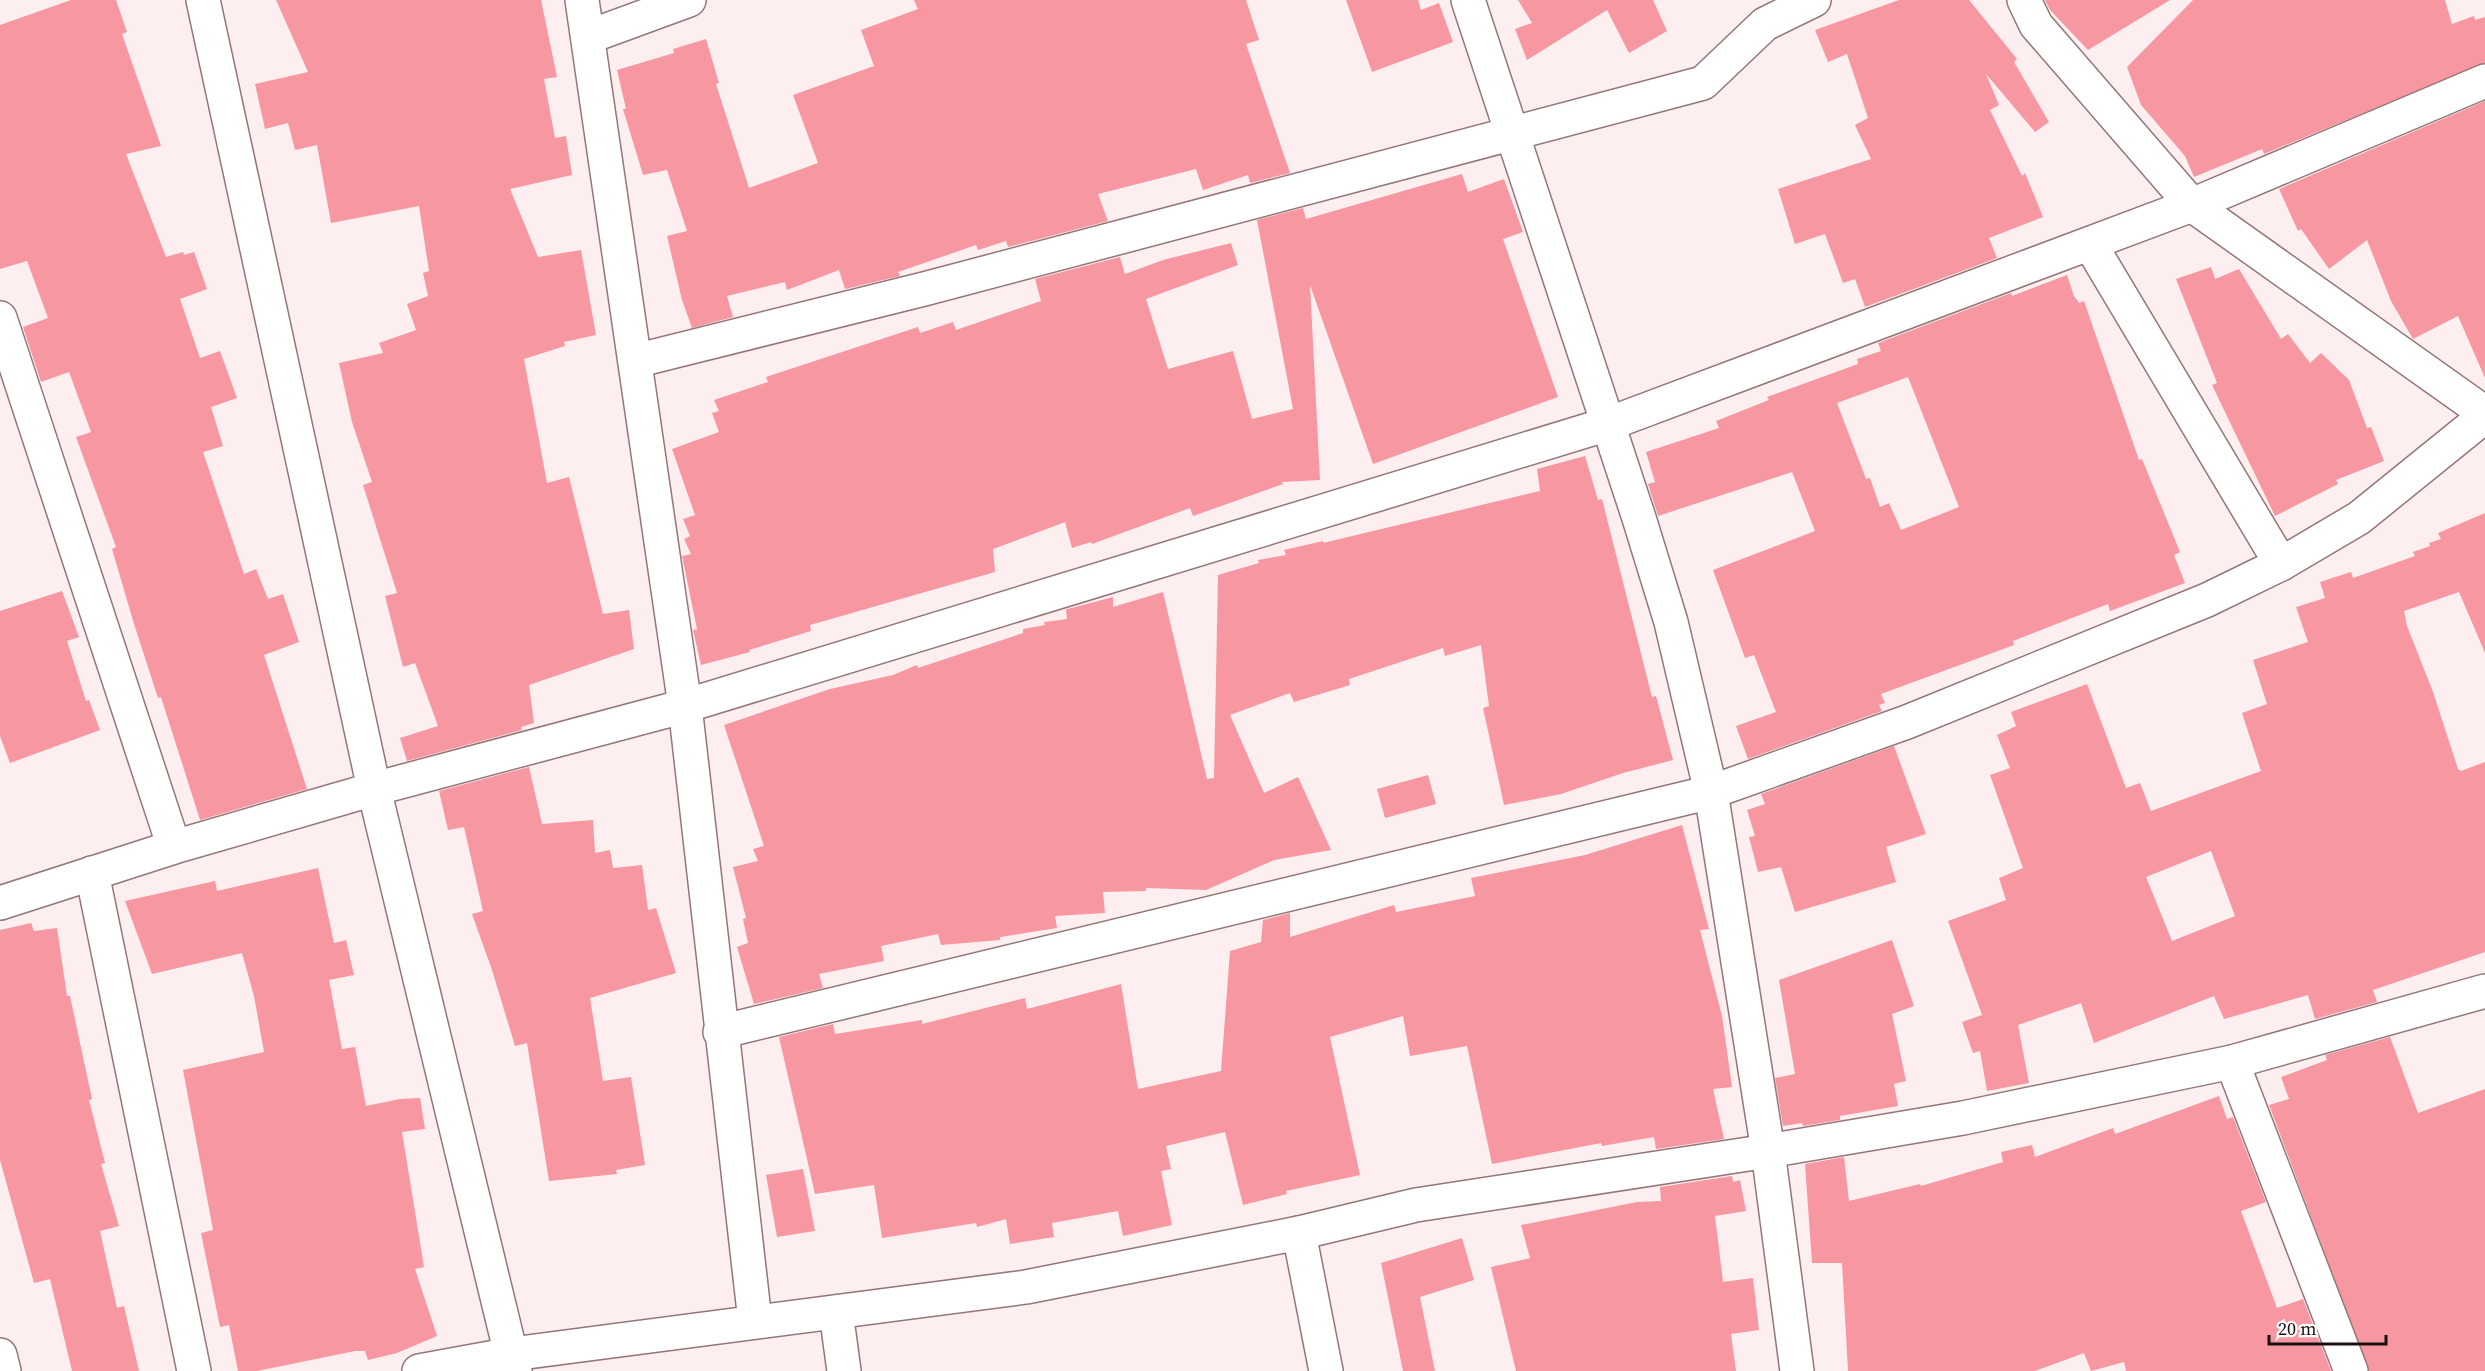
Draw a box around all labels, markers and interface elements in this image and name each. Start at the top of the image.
scale bar [2269,1308,2386,1346]
text: 20 m [2278,1316,2316,1341]

